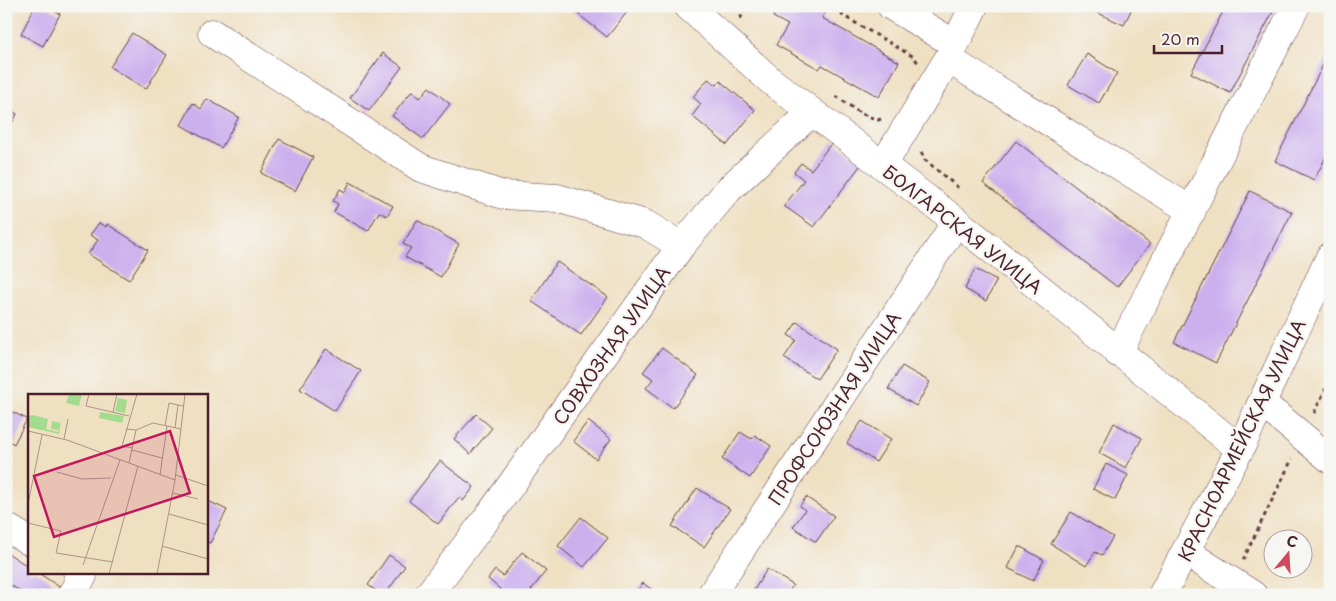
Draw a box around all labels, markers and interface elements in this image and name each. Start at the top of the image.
scale bar [1154,22,1221,54]
text: 20 m [1161,27,1200,50]
street label: БОЛГАРСКАЯ УЛИЦА [878,158,1049,300]
street label: СОВХОЗНАЯ УЛИЦА [546,260,676,430]
street label: ПРОФСОЮЗНАЯ УЛИЦА [761,306,907,510]
street label: КРАСНОАРМЕЙСКАЯ УЛИЦА [1173,315,1309,565]
inset map [28,394,208,574]
north arrow [1264,528,1314,578]

